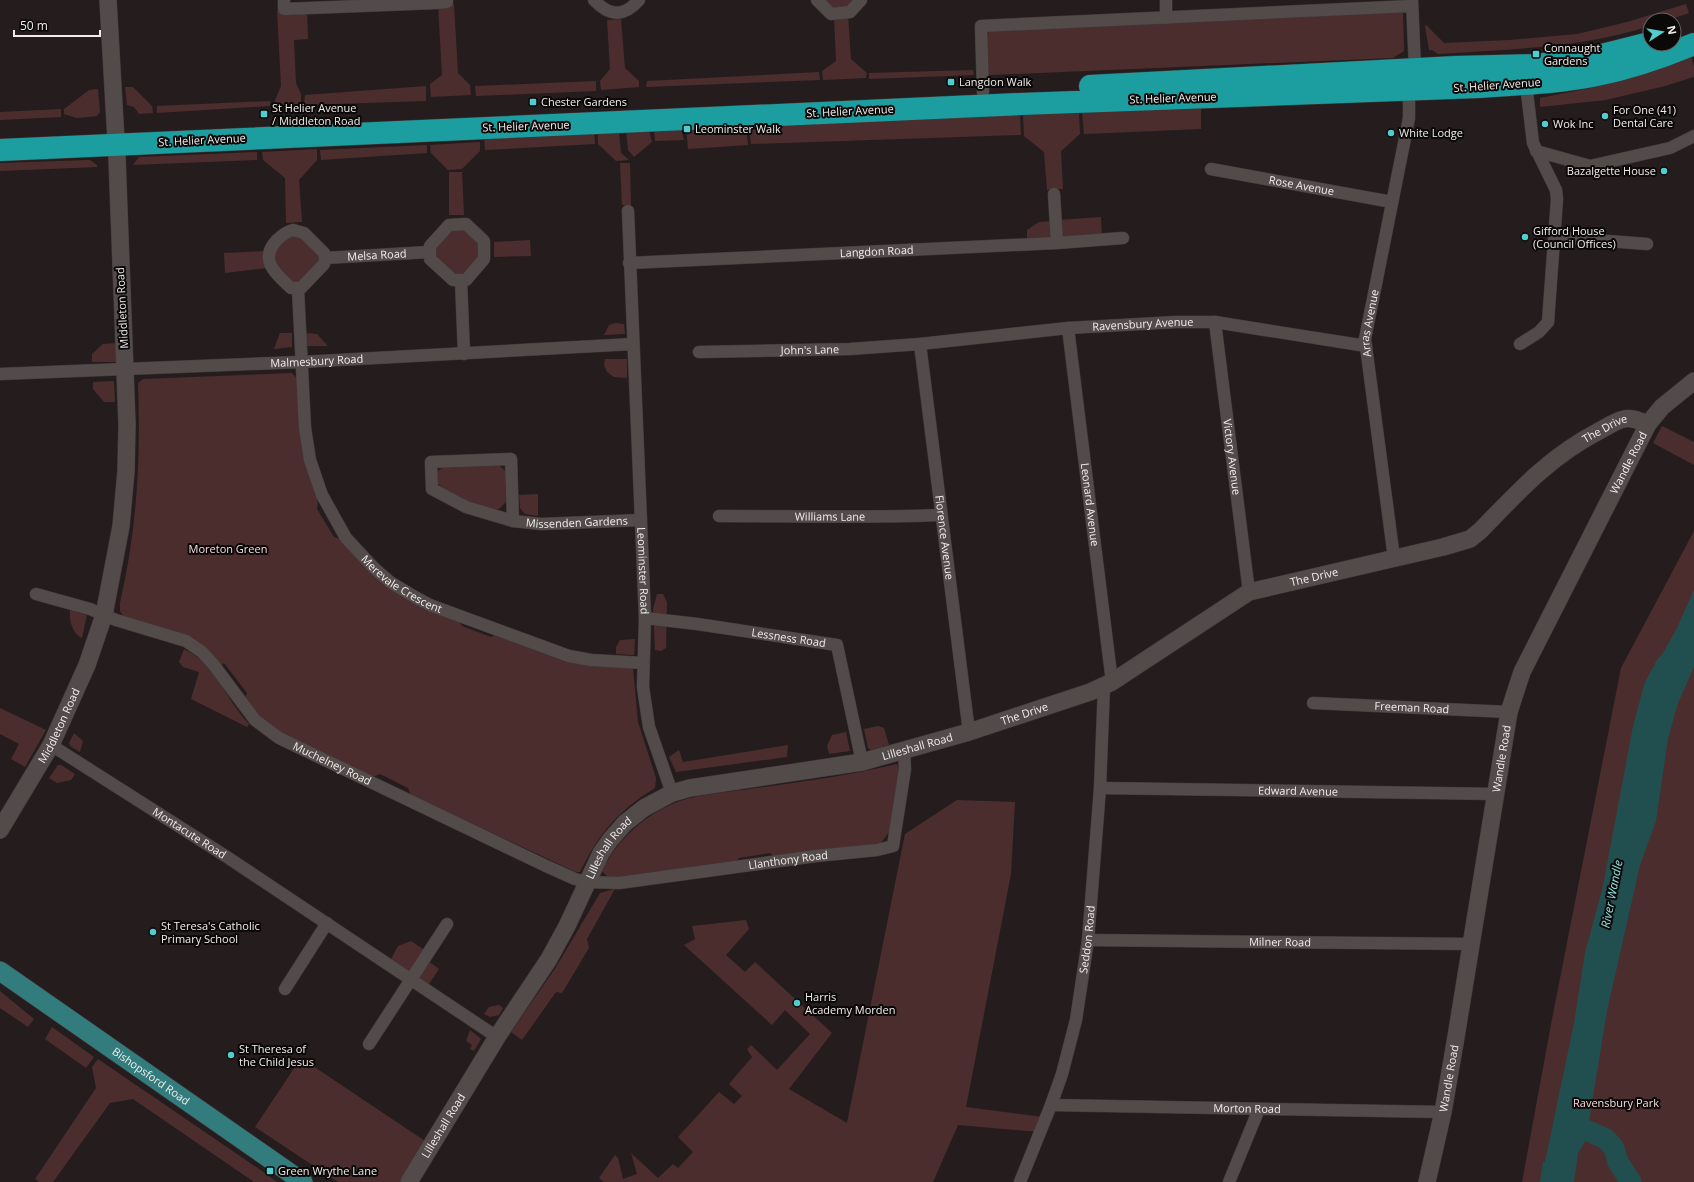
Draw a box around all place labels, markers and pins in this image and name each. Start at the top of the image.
place label: Connaught Gardens [1544,40,1601,68]
marker: Connaught Gardens [1531,49,1541,59]
place label: Langdon Walk [959,74,1032,89]
marker: Langdon Walk [946,77,956,87]
place label: Chester Gardens [541,94,627,109]
marker: Chester Gardens [528,97,538,107]
place label: St Helier Avenue / Middleton Road [272,100,360,128]
place label: For One (41) Dental Care [1613,102,1676,130]
marker: St Helier Avenue / Middleton Road [259,109,269,119]
marker: For One (41) Dental Care [1600,111,1610,121]
place label: Wok Inc [1553,116,1594,131]
marker: Wok Inc [1540,119,1550,129]
place label: Leominster Walk [695,121,781,136]
marker: Leominster Walk [682,124,692,134]
place label: White Lodge [1399,125,1463,140]
marker: White Lodge [1386,128,1396,138]
place label: Bazalgette House [1567,163,1656,178]
marker: Bazalgette House [1659,166,1669,176]
place label: Gifford House (Council Offices) [1533,223,1616,251]
marker: Gifford House (Council Offices) [1520,232,1530,242]
place label: St Teresa's Catholic Primary School [161,918,260,946]
marker: St Teresa's Catholic Primary School [148,927,158,937]
place label: Harris Academy Morden [805,989,895,1017]
marker: Harris Academy Morden [792,998,802,1008]
place label: St Theresa of the Child Jesus [239,1041,314,1069]
marker: St Theresa of the Child Jesus [226,1050,236,1060]
place label: Green Wrythe Lane [278,1163,377,1178]
marker: Green Wrythe Lane [265,1166,275,1176]

